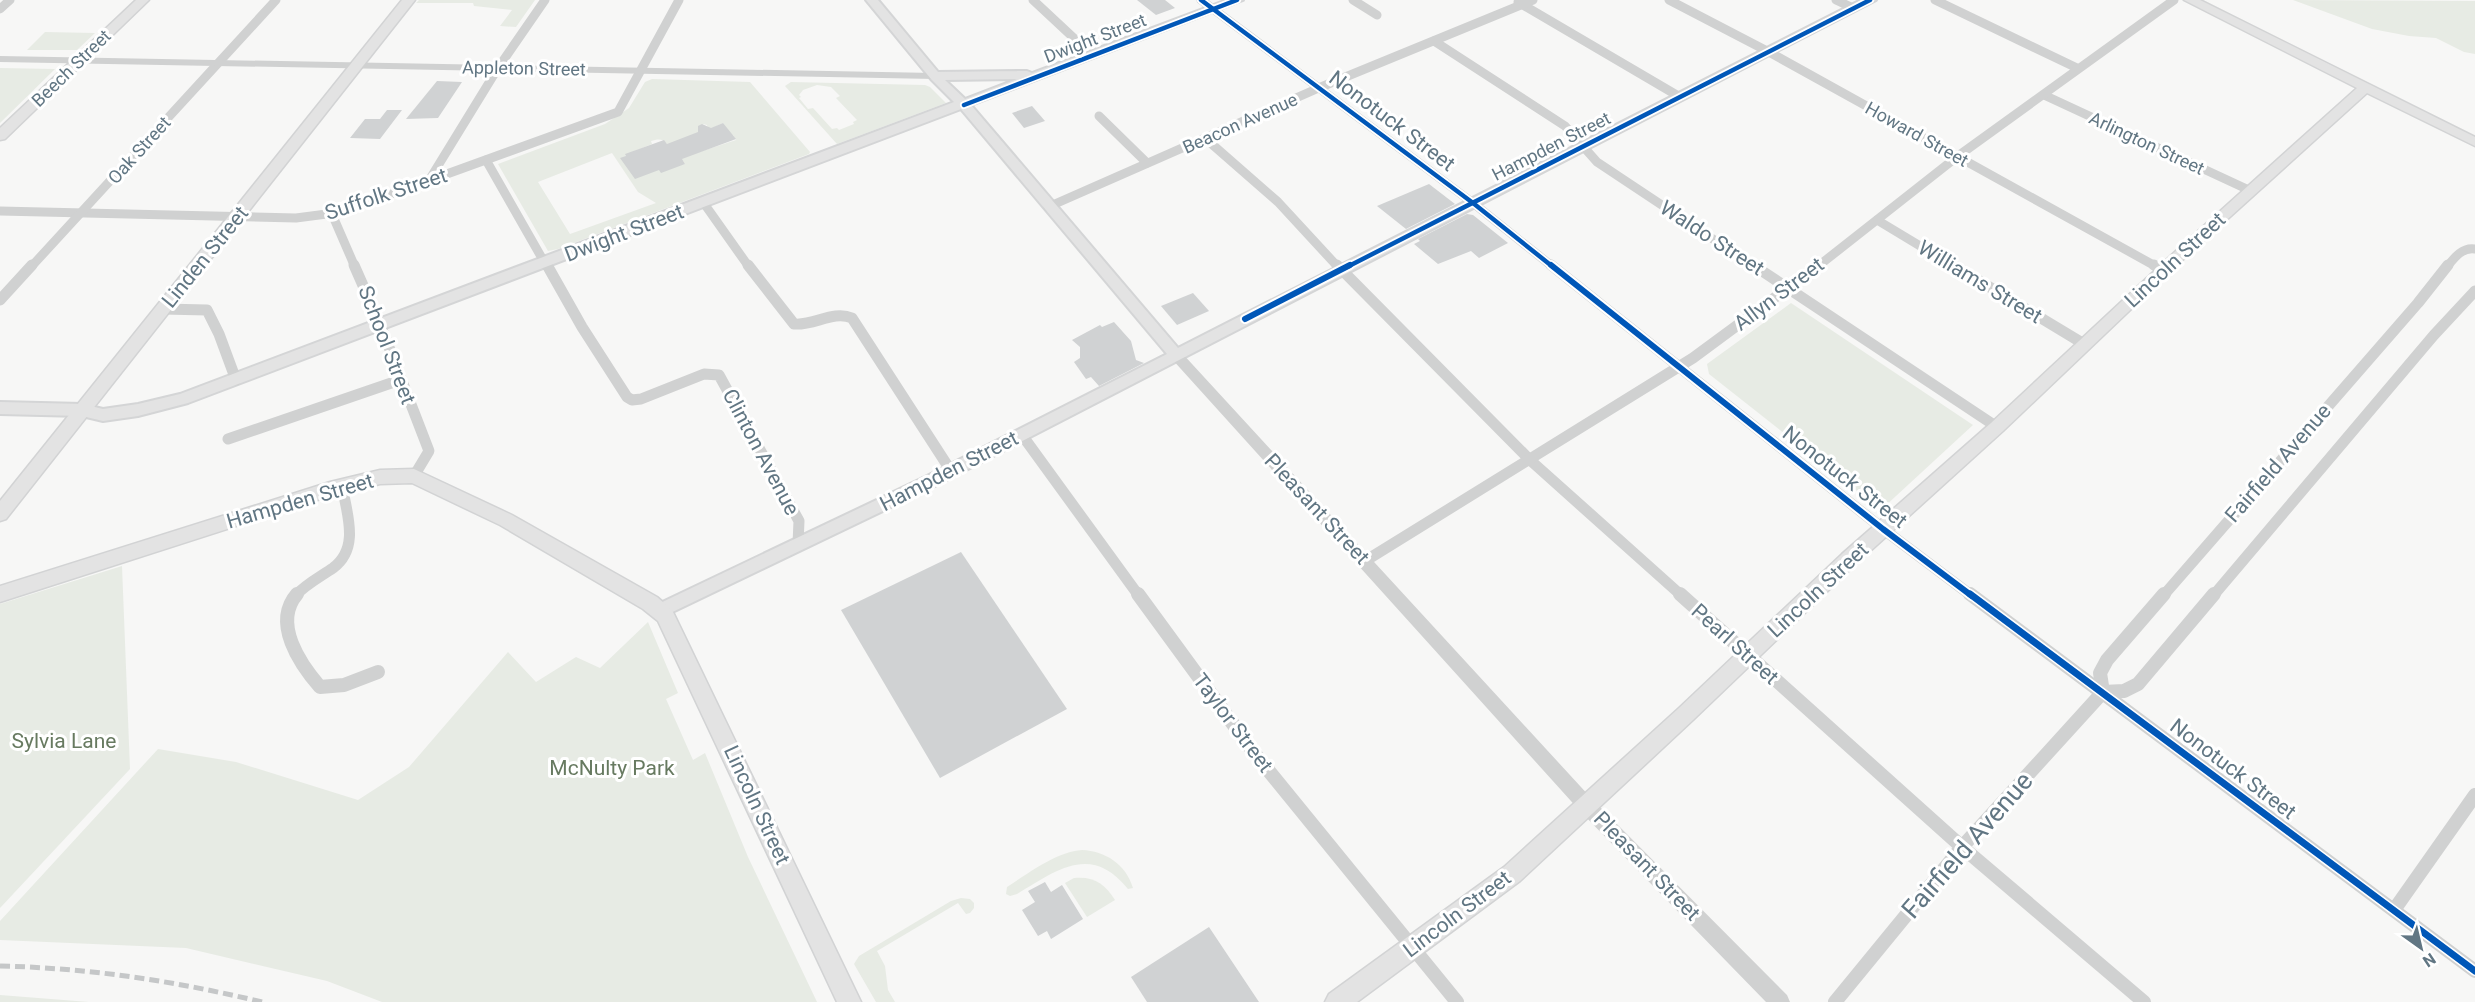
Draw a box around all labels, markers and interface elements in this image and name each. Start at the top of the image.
street label: Dwight Street [1041,9,1149,67]
street label: Beech Street [27,25,115,111]
street label: Appleton Street [462,56,586,80]
street label: Nonotuck Street [1324,66,1460,176]
street label: Beacon Avenue [1179,88,1301,158]
street label: Howard Street [1862,97,1972,171]
street label: Hampden Street [1488,107,1614,185]
street label: Arlington Street [2086,107,2208,179]
street label: Oak Street [103,112,175,188]
street label: Suffolk Street [322,163,450,225]
street label: Waldo Street [1655,195,1769,281]
street label: Dwight Street [561,199,687,267]
street label: Linden Street [157,201,253,312]
street label: Lincoln Street [2120,207,2230,313]
street label: Williams Street [1914,236,2046,328]
street label: Allyn Street [1729,252,1829,335]
street label: School Street [353,282,421,408]
street label: Clinton Avenue [718,385,804,519]
street label: Fairfield Avenue [2220,399,2336,527]
street label: Nonotuck Street [1778,421,1912,533]
street label: Hampden Street [876,426,1022,516]
street label: Pleasant Street [1260,449,1374,569]
street label: Hampden Street [224,469,376,533]
street label: Lincoln Street [1763,537,1873,643]
street label: Pearl Street [1687,599,1783,689]
street label: Taylor Street [1188,669,1278,777]
street label: Nonotuck Street [2165,714,2301,824]
park label: Sylvia Lane [12,729,116,753]
street label: Lincoln Street [719,742,795,868]
park label: McNulty Park [549,756,675,780]
street label: Fairfield Avenue [1895,766,2039,924]
street label: Pleasant Street [1589,806,1705,926]
street label: Lincoln Street [1399,866,1516,962]
north arrow [2391,918,2451,978]
text: N [2419,949,2439,971]

